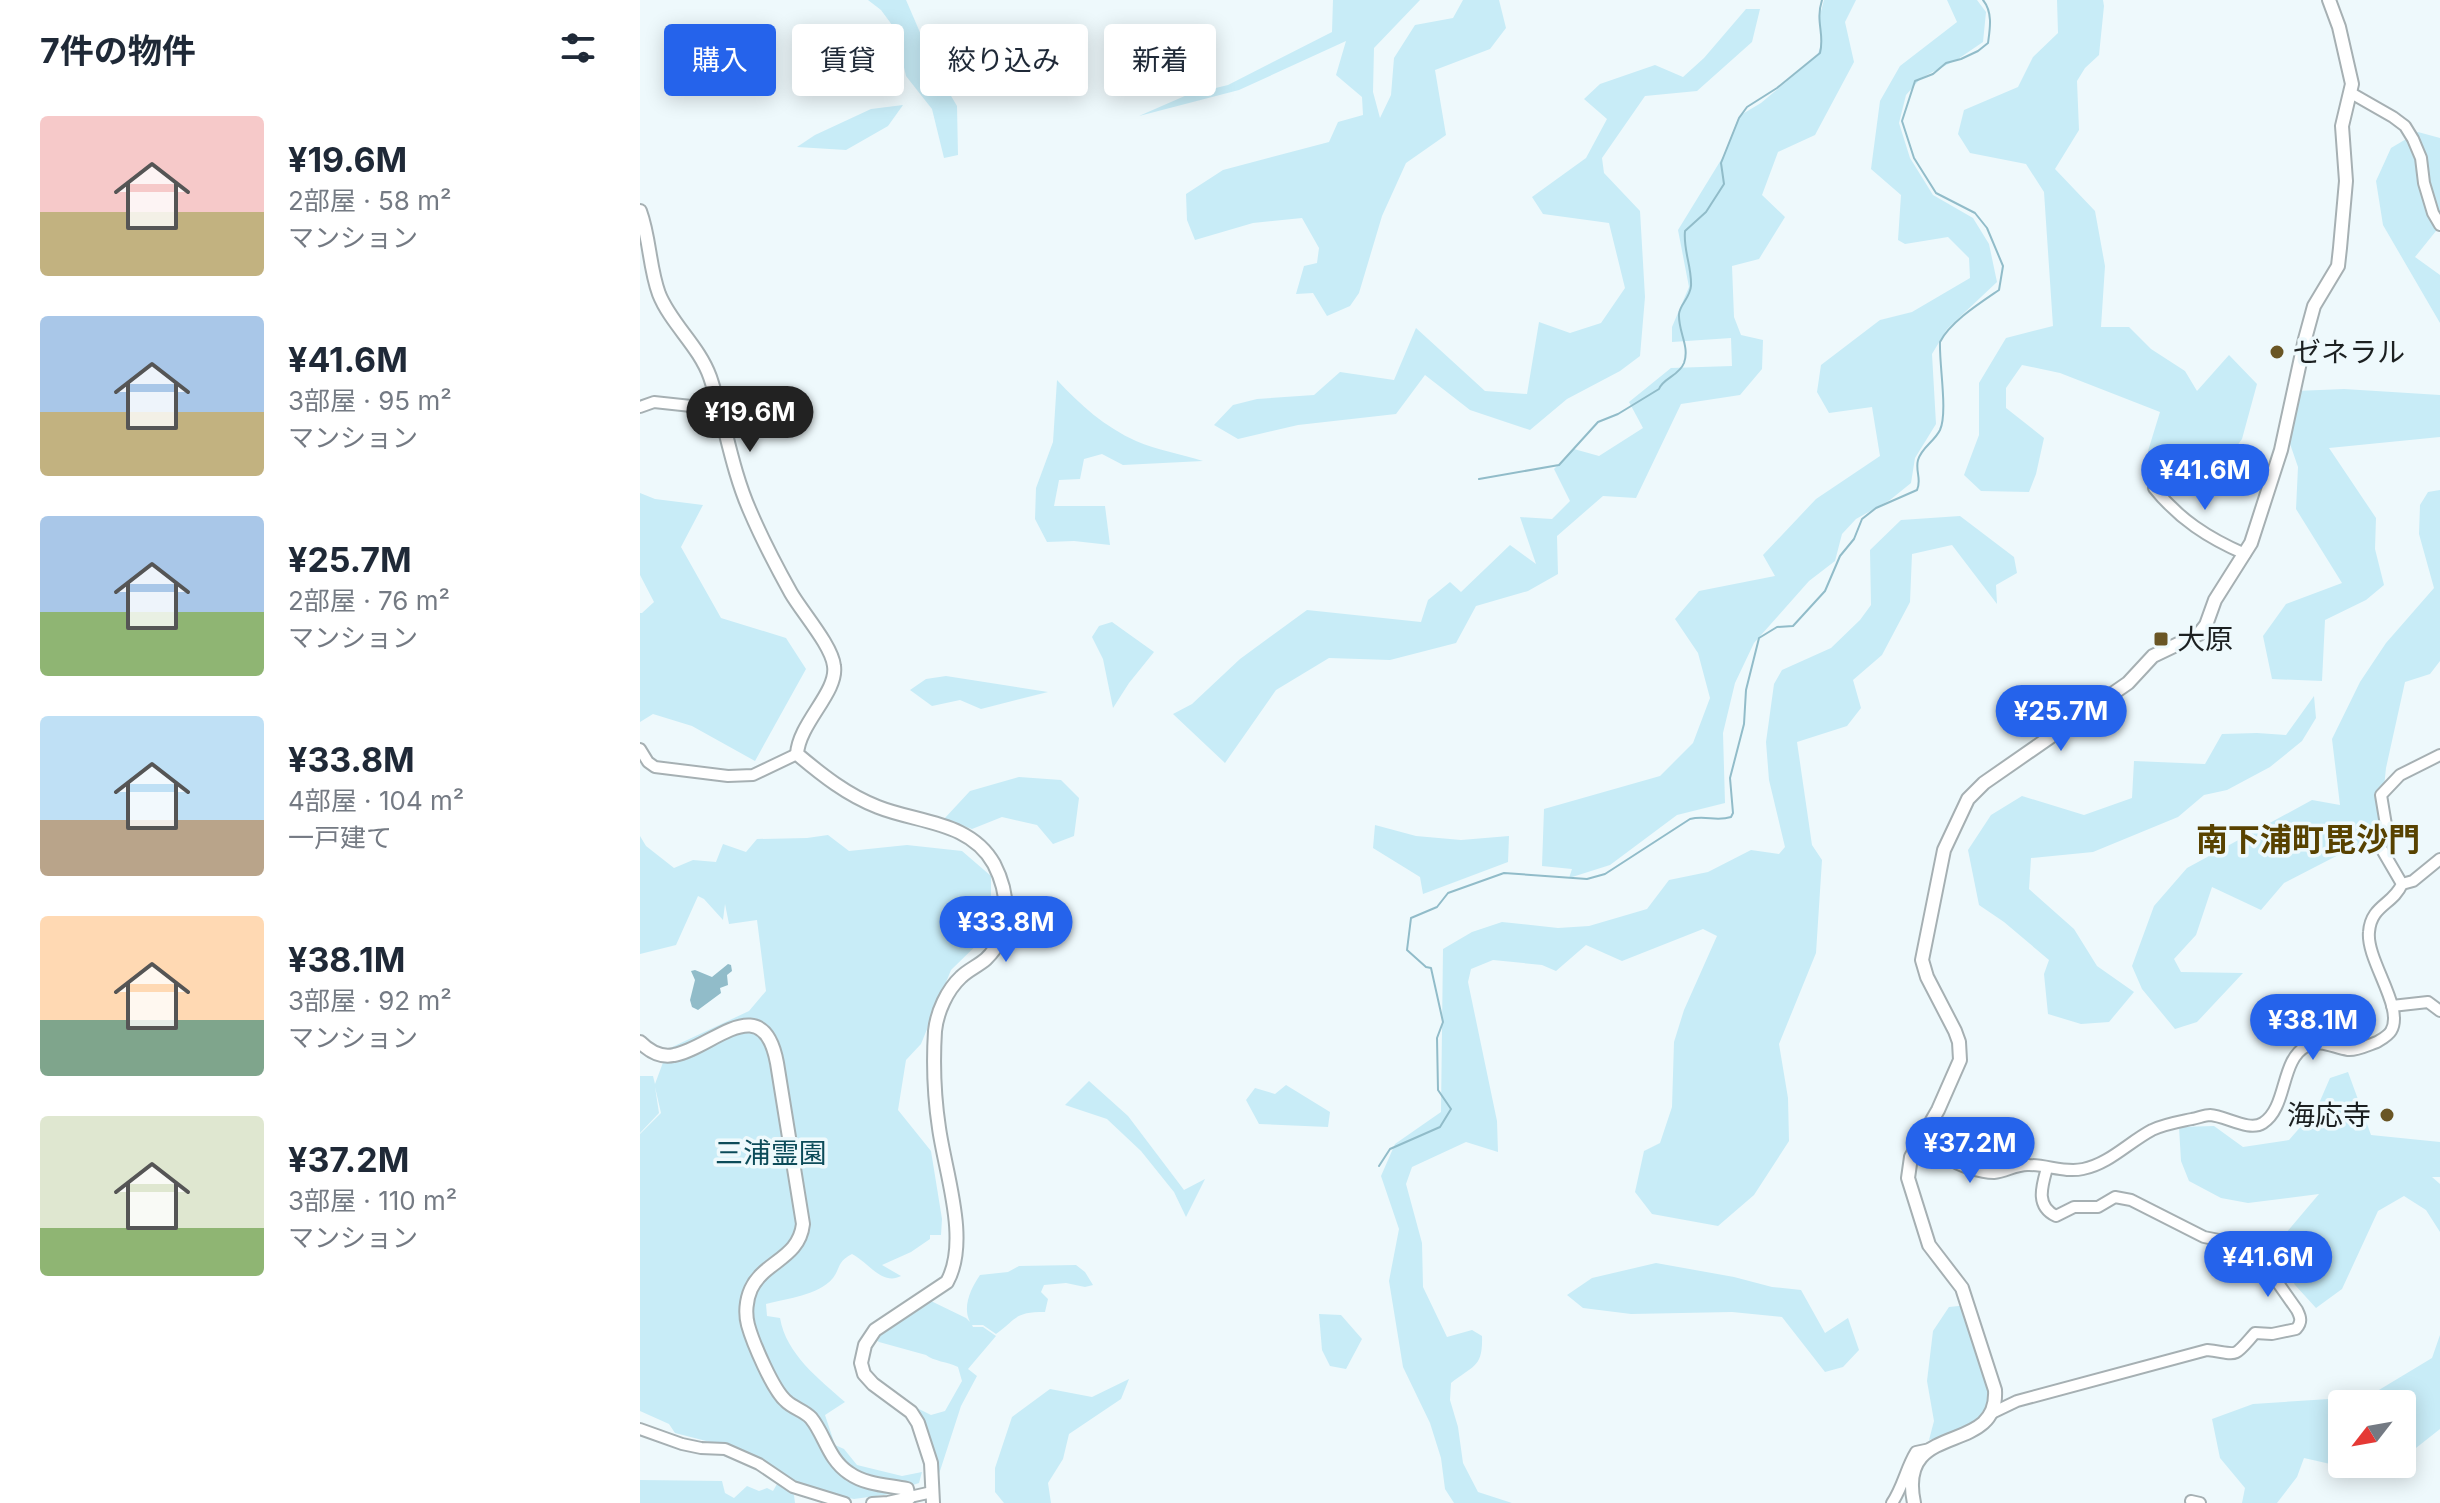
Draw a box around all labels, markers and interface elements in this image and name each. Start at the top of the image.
chip: 購入 [664,24,776,96]
chip: 賃貸 [792,24,904,96]
chip: 絞り込み [920,24,1088,96]
chip: 新着 [1104,24,1216,96]
icon: filters [556,26,600,70]
text: 7件の物件 [40,30,196,71]
text: ¥19.6M [288,139,407,180]
icon: home [104,148,200,244]
text: 2部屋 · 58 m² [288,185,451,216]
text: マンション [288,222,418,253]
place label: ゼネラル [2293,335,2405,369]
text: ¥41.6M [288,339,408,380]
marker: ゼネラル [2268,343,2286,361]
icon: home [104,348,200,444]
text: 3部屋 · 95 m² [288,385,452,416]
pin: ¥19.6M [685,386,815,454]
text: ¥19.6M [704,396,796,427]
text: マンション [288,422,418,453]
pin: ¥41.6M [2140,444,2270,512]
text: ¥41.6M [2159,454,2251,485]
text: ¥25.7M [288,539,412,580]
icon: home [104,548,200,644]
text: 2部屋 · 76 m² [288,585,450,616]
text: マンション [288,622,418,653]
place label: 大原 [2177,622,2233,656]
marker: 大原 [2152,630,2170,648]
pin: ¥25.7M [1996,685,2126,753]
text: ¥25.7M [2014,695,2108,726]
text: ¥33.8M [288,739,415,780]
icon: home [104,748,200,844]
text: 4部屋 · 104 m² [288,785,464,816]
district label: 南下浦町毘沙門 [2196,820,2420,859]
text: 一戸建て [288,822,392,853]
pin: ¥33.8M [941,896,1071,964]
text: ¥33.8M [958,906,1054,937]
text: ¥38.1M [288,939,405,980]
icon: home [104,948,200,1044]
text: 3部屋 · 92 m² [288,985,452,1016]
pin: ¥38.1M [2248,994,2378,1062]
text: ¥38.1M [2268,1004,2358,1035]
text: マンション [288,1022,418,1053]
place label: 海応寺 [2287,1098,2371,1132]
marker: 海応寺 [2378,1106,2396,1124]
pin: ¥37.2M [1905,1117,2035,1185]
text: ¥37.2M [1924,1127,2016,1158]
park label: 三浦霊園 [715,1136,827,1170]
text: ¥37.2M [288,1139,409,1180]
icon: home [104,1148,200,1244]
text: 3部屋 · 110 m² [288,1185,457,1216]
text: マンション [288,1222,418,1253]
pin: ¥41.6M [2203,1231,2333,1299]
text: ¥41.6M [2222,1241,2314,1272]
north arrow [2328,1390,2416,1478]
map controls [2328,1390,2416,1478]

